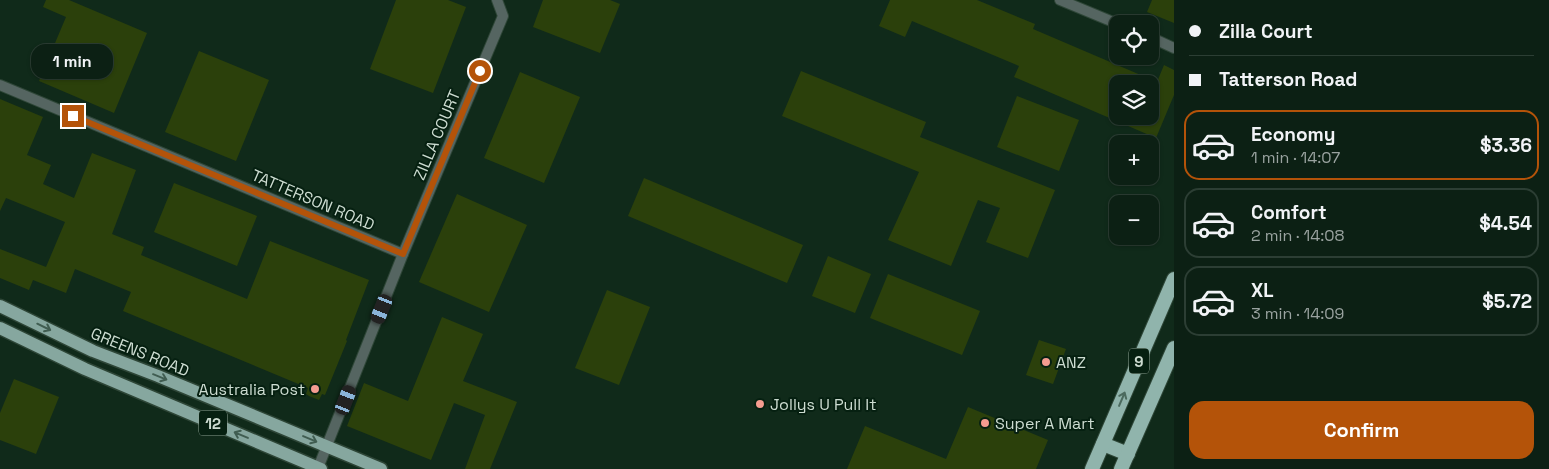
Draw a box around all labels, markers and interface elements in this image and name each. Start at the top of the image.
map controls [1109,15,1159,245]
button: locate [1109,15,1159,65]
text: Zilla Court [1219,19,1313,44]
callout: 1 min [32,44,114,78]
text: 1 min [52,51,92,72]
route start [469,60,491,82]
text: Tatterson Road [1219,67,1357,92]
button: layers [1109,75,1159,125]
street label: ZILLA COURT [409,87,465,183]
route end [62,105,84,127]
text: Economy [1251,122,1335,147]
icon: car [1191,123,1236,168]
text: $3.36 [1480,133,1532,158]
button: + [1109,135,1159,185]
text: 1 min · 14:07 [1251,147,1340,168]
street label: TATTERSON ROAD [248,165,378,235]
button: − [1109,195,1159,245]
text: Comfort [1251,200,1327,225]
icon: car [1191,201,1236,246]
text: $4.54 [1479,211,1532,236]
text: 2 min · 14:08 [1251,225,1344,246]
text: XL [1251,278,1274,303]
icon: car [1191,279,1236,324]
text: $5.72 [1482,289,1532,314]
car [369,292,394,326]
text: 3 min · 14:09 [1251,303,1344,324]
one-way arrow [36,323,51,333]
street label: GREENS ROAD [88,323,192,381]
road number: 9 [1129,348,1149,374]
place label: ANZ [1056,352,1086,373]
marker: ANZ [1040,356,1052,368]
one-way arrow [151,373,167,382]
place label: Australia Post [199,379,305,400]
marker: Australia Post [309,383,321,395]
car [333,383,358,417]
one-way arrow [1118,392,1128,407]
place label: Jollys U Pull It [770,394,877,415]
marker: Jollys U Pull It [754,398,766,410]
button: Confirm [1189,401,1534,459]
road number: 12 [199,410,227,436]
place label: Super A Mart [995,413,1095,434]
marker: Super A Mart [979,417,991,429]
one-way arrow [234,430,249,440]
one-way arrow [302,436,317,445]

